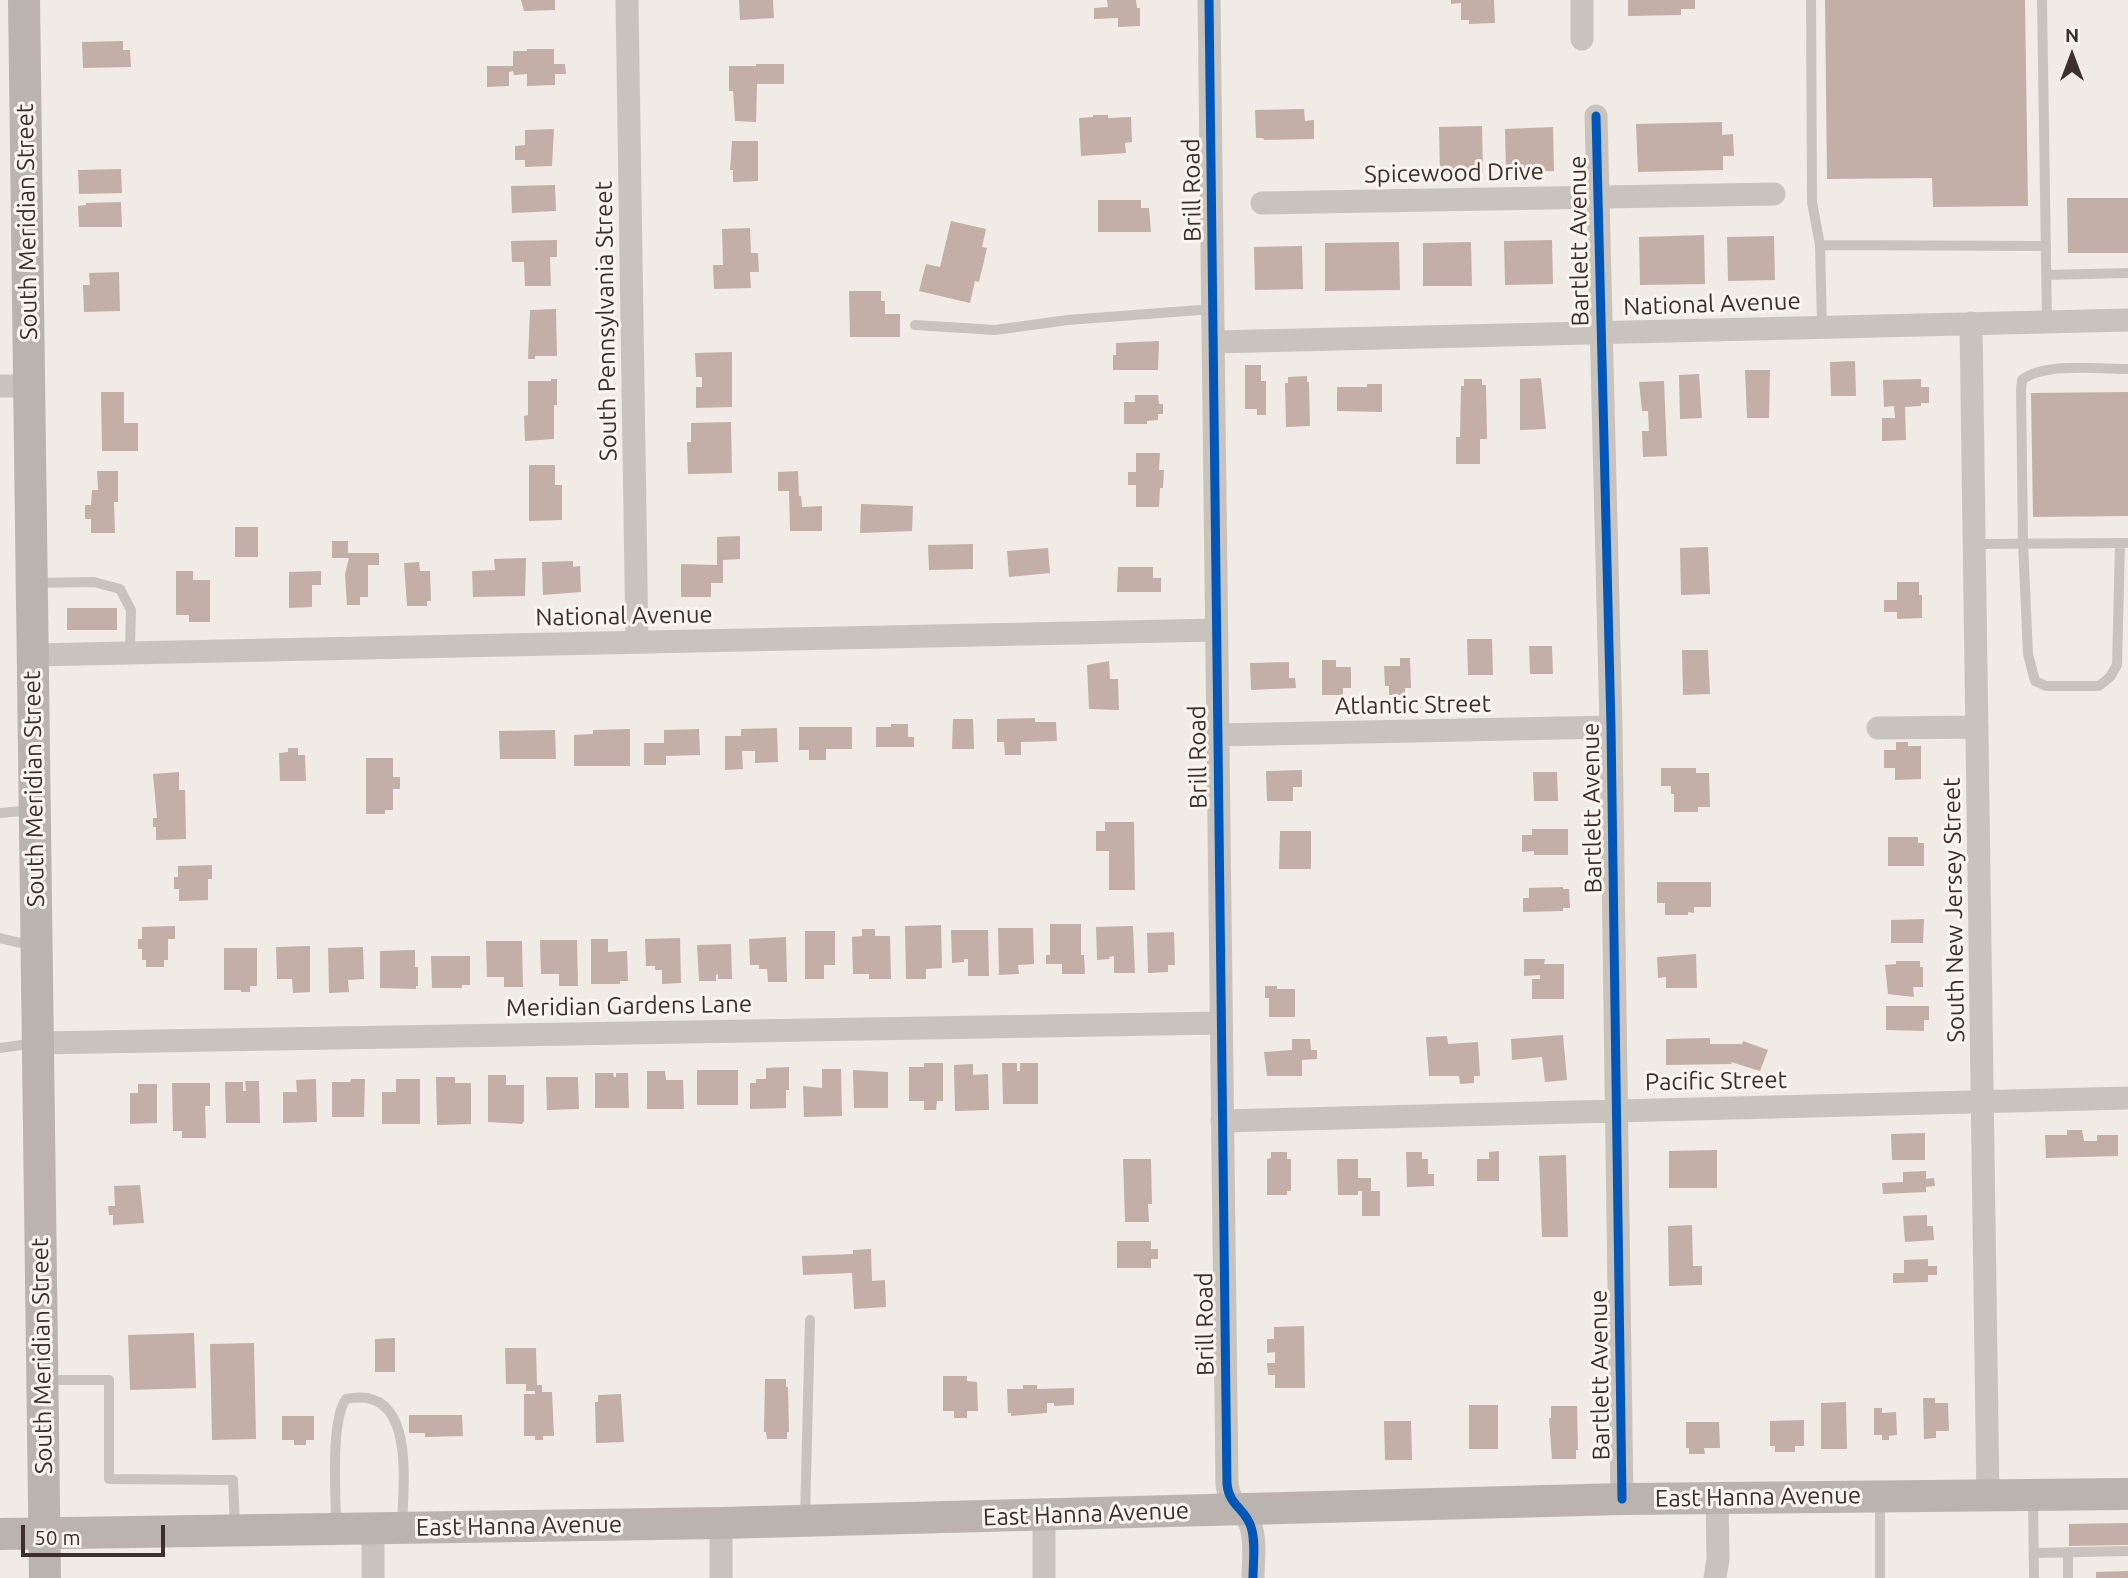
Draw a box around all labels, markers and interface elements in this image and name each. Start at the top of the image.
north arrow [2037,21,2107,91]
text: N [2065,24,2079,46]
street label: South Meridian Street [11,104,43,340]
street label: Brill Road [1177,138,1207,242]
street label: Bartlett Avenue [1563,155,1595,327]
street label: Spicewood Drive [1364,157,1544,189]
street label: South Pennsylvania Street [589,181,623,461]
street label: National Avenue [1623,287,1801,321]
street label: National Avenue [535,600,713,632]
street label: South Meridian Street [18,671,50,907]
street label: Atlantic Street [1335,689,1491,721]
street label: Brill Road [1183,705,1213,809]
street label: Bartlett Avenue [1576,722,1608,894]
street label: South New Jersey Street [1937,777,1971,1043]
street label: Meridian Gardens Lane [506,989,752,1023]
street label: Pacific Street [1645,1065,1787,1097]
street label: South Meridian Street [26,1238,58,1474]
street label: Brill Road [1190,1272,1220,1376]
street label: Bartlett Avenue [1584,1289,1616,1461]
street label: East Hanna Avenue [1655,1481,1861,1513]
street label: East Hanna Avenue [982,1496,1190,1532]
street label: East Hanna Avenue [416,1510,622,1542]
scale bar [24,1512,168,1556]
text: 50 m [34,1525,81,1549]

